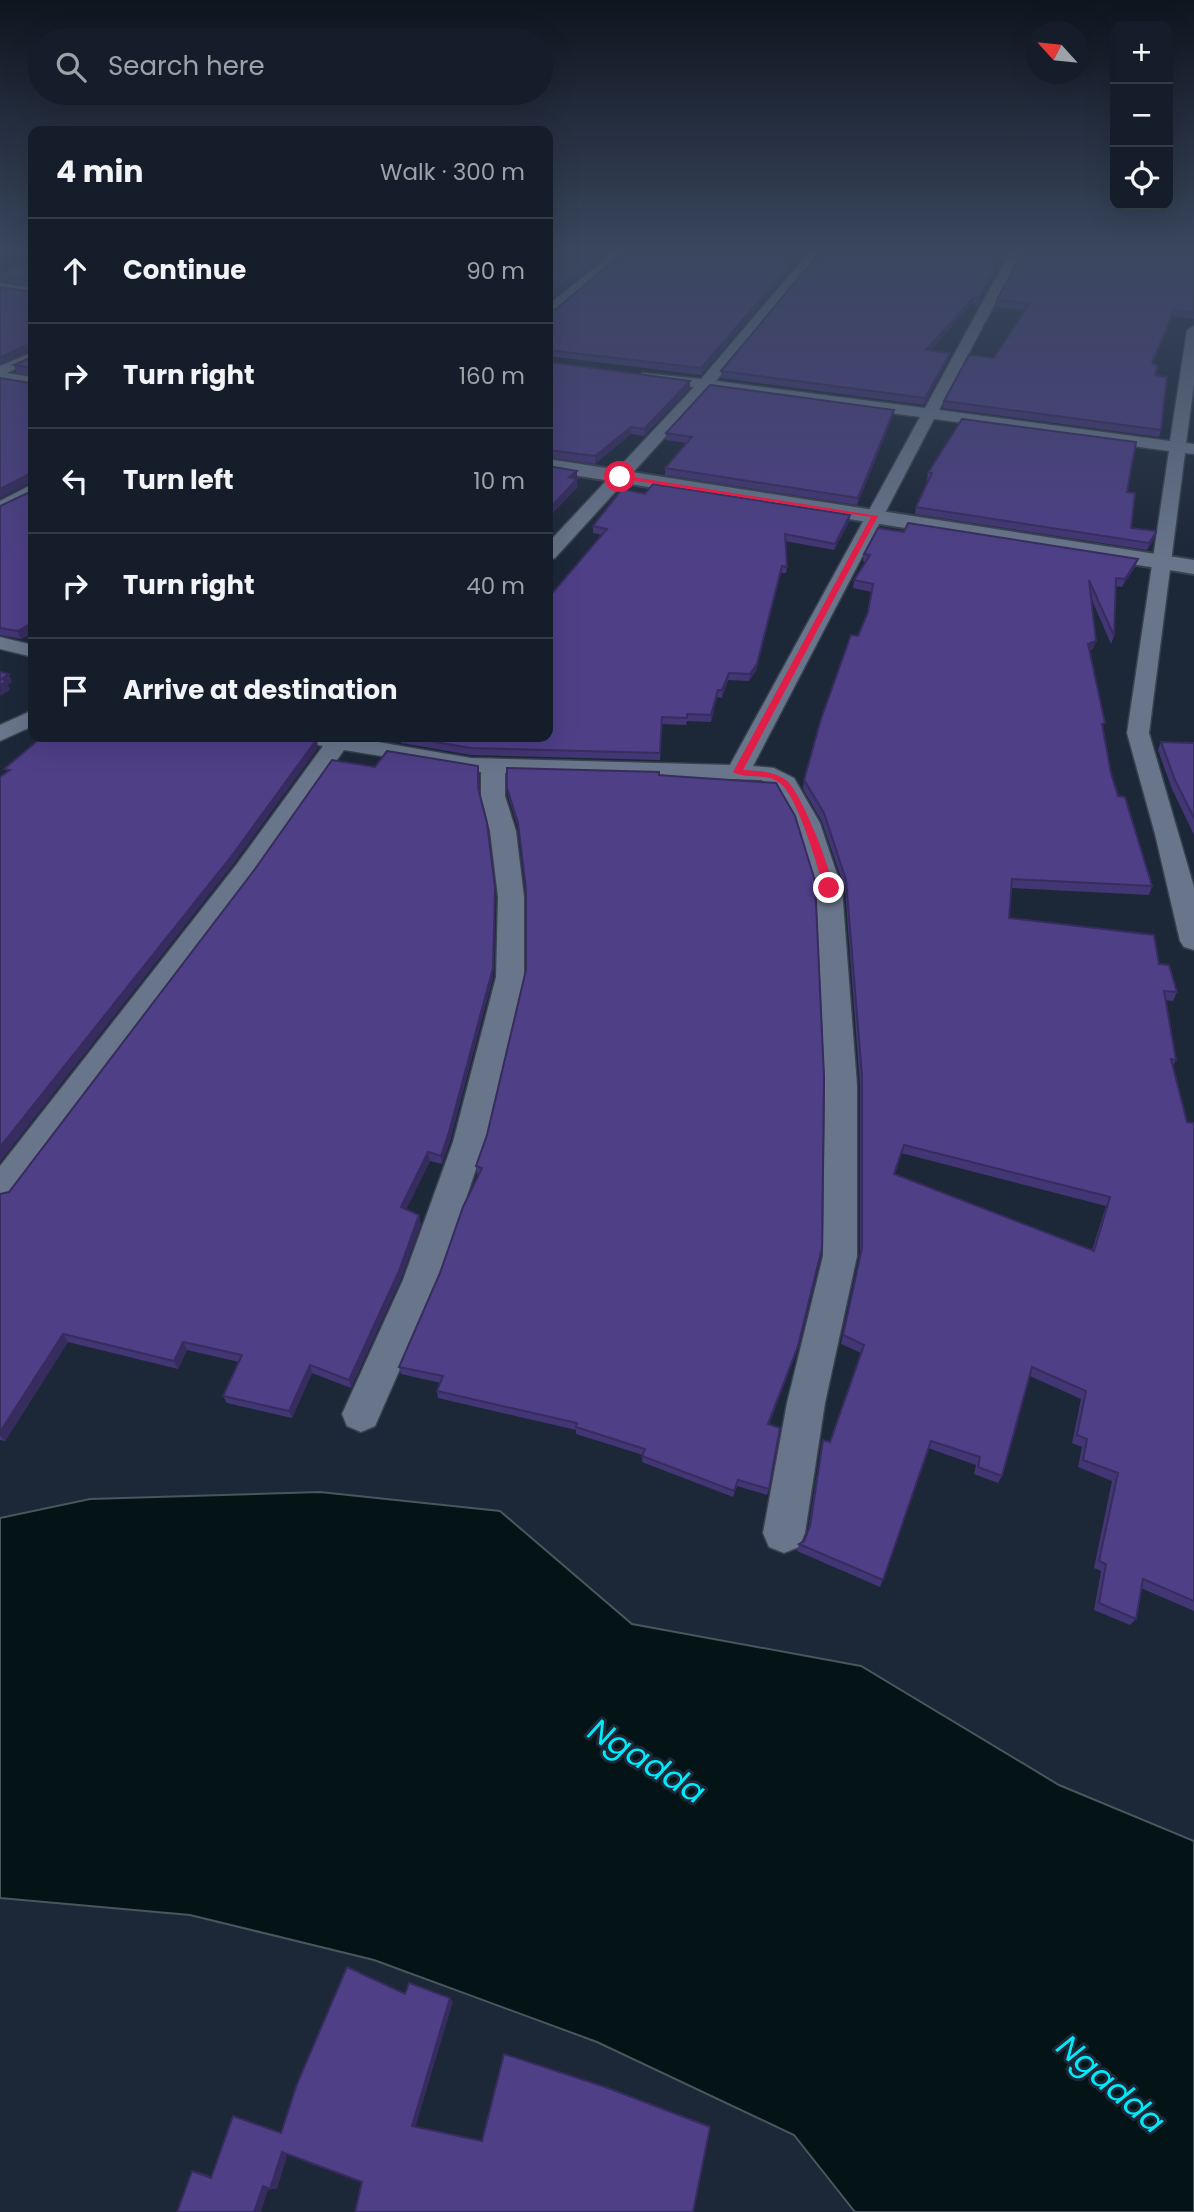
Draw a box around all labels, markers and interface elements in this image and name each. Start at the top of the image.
north arrow [1026,21,1089,84]
map controls [1110,21,1173,210]
button: + [1110,21,1173,84]
search box [28,28,553,105]
icon: search [52,48,90,86]
text: Search here [108,48,265,84]
button: − [1110,84,1173,147]
button: locate [1110,147,1173,210]
text: 4 min [56,150,144,193]
text: Walk · 300 m [380,156,525,188]
icon: ahead [56,252,94,290]
text: Continue [123,252,246,288]
text: 90 m [466,255,525,287]
icon: right [56,357,94,395]
text: Turn right [123,357,255,393]
text: 160 m [459,360,525,392]
route start [604,461,635,492]
icon: left [56,462,94,500]
text: Turn left [123,462,234,498]
text: 10 m [473,465,525,497]
icon: right [56,567,94,605]
text: Turn right [123,567,255,603]
text: 40 m [466,570,525,602]
icon: arrive [56,672,94,710]
text: Arrive at destination [123,672,398,708]
route end [813,872,844,903]
water label: Ngadda [580,1707,715,1814]
water label: Ngadda [1047,2024,1175,2143]

